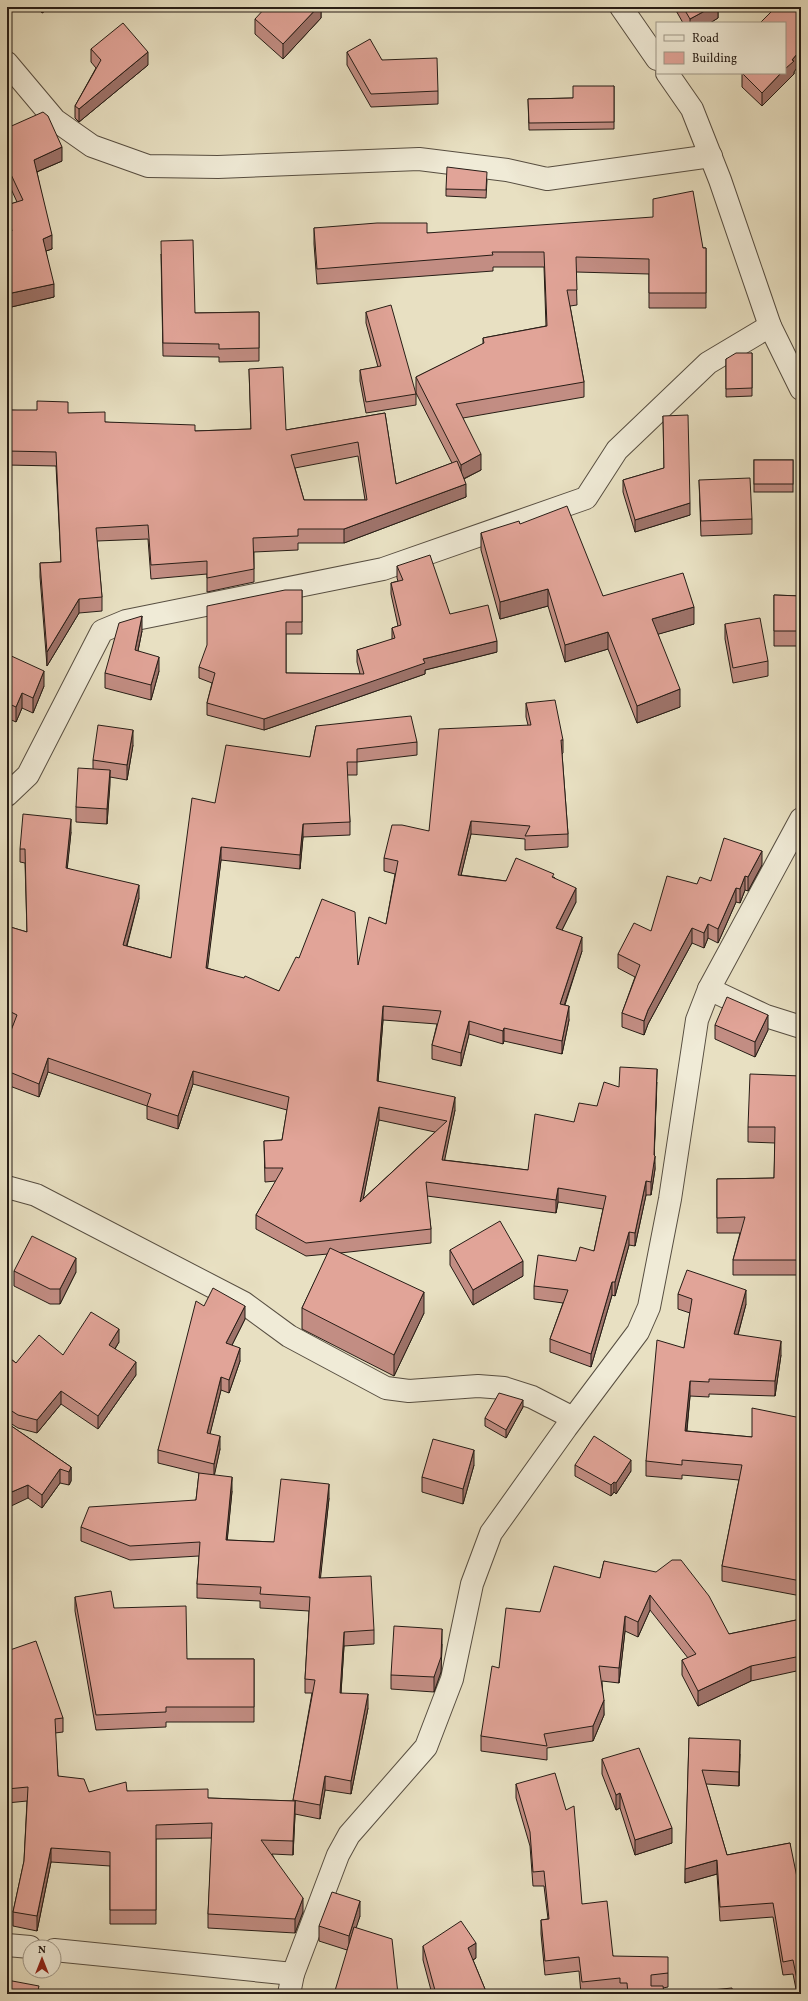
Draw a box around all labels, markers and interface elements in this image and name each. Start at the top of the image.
legend [656,22,786,74]
text: Road [692,31,719,47]
text: Building [692,51,737,67]
north arrow [22,1939,62,1979]
text: N [38,1943,46,1958]

